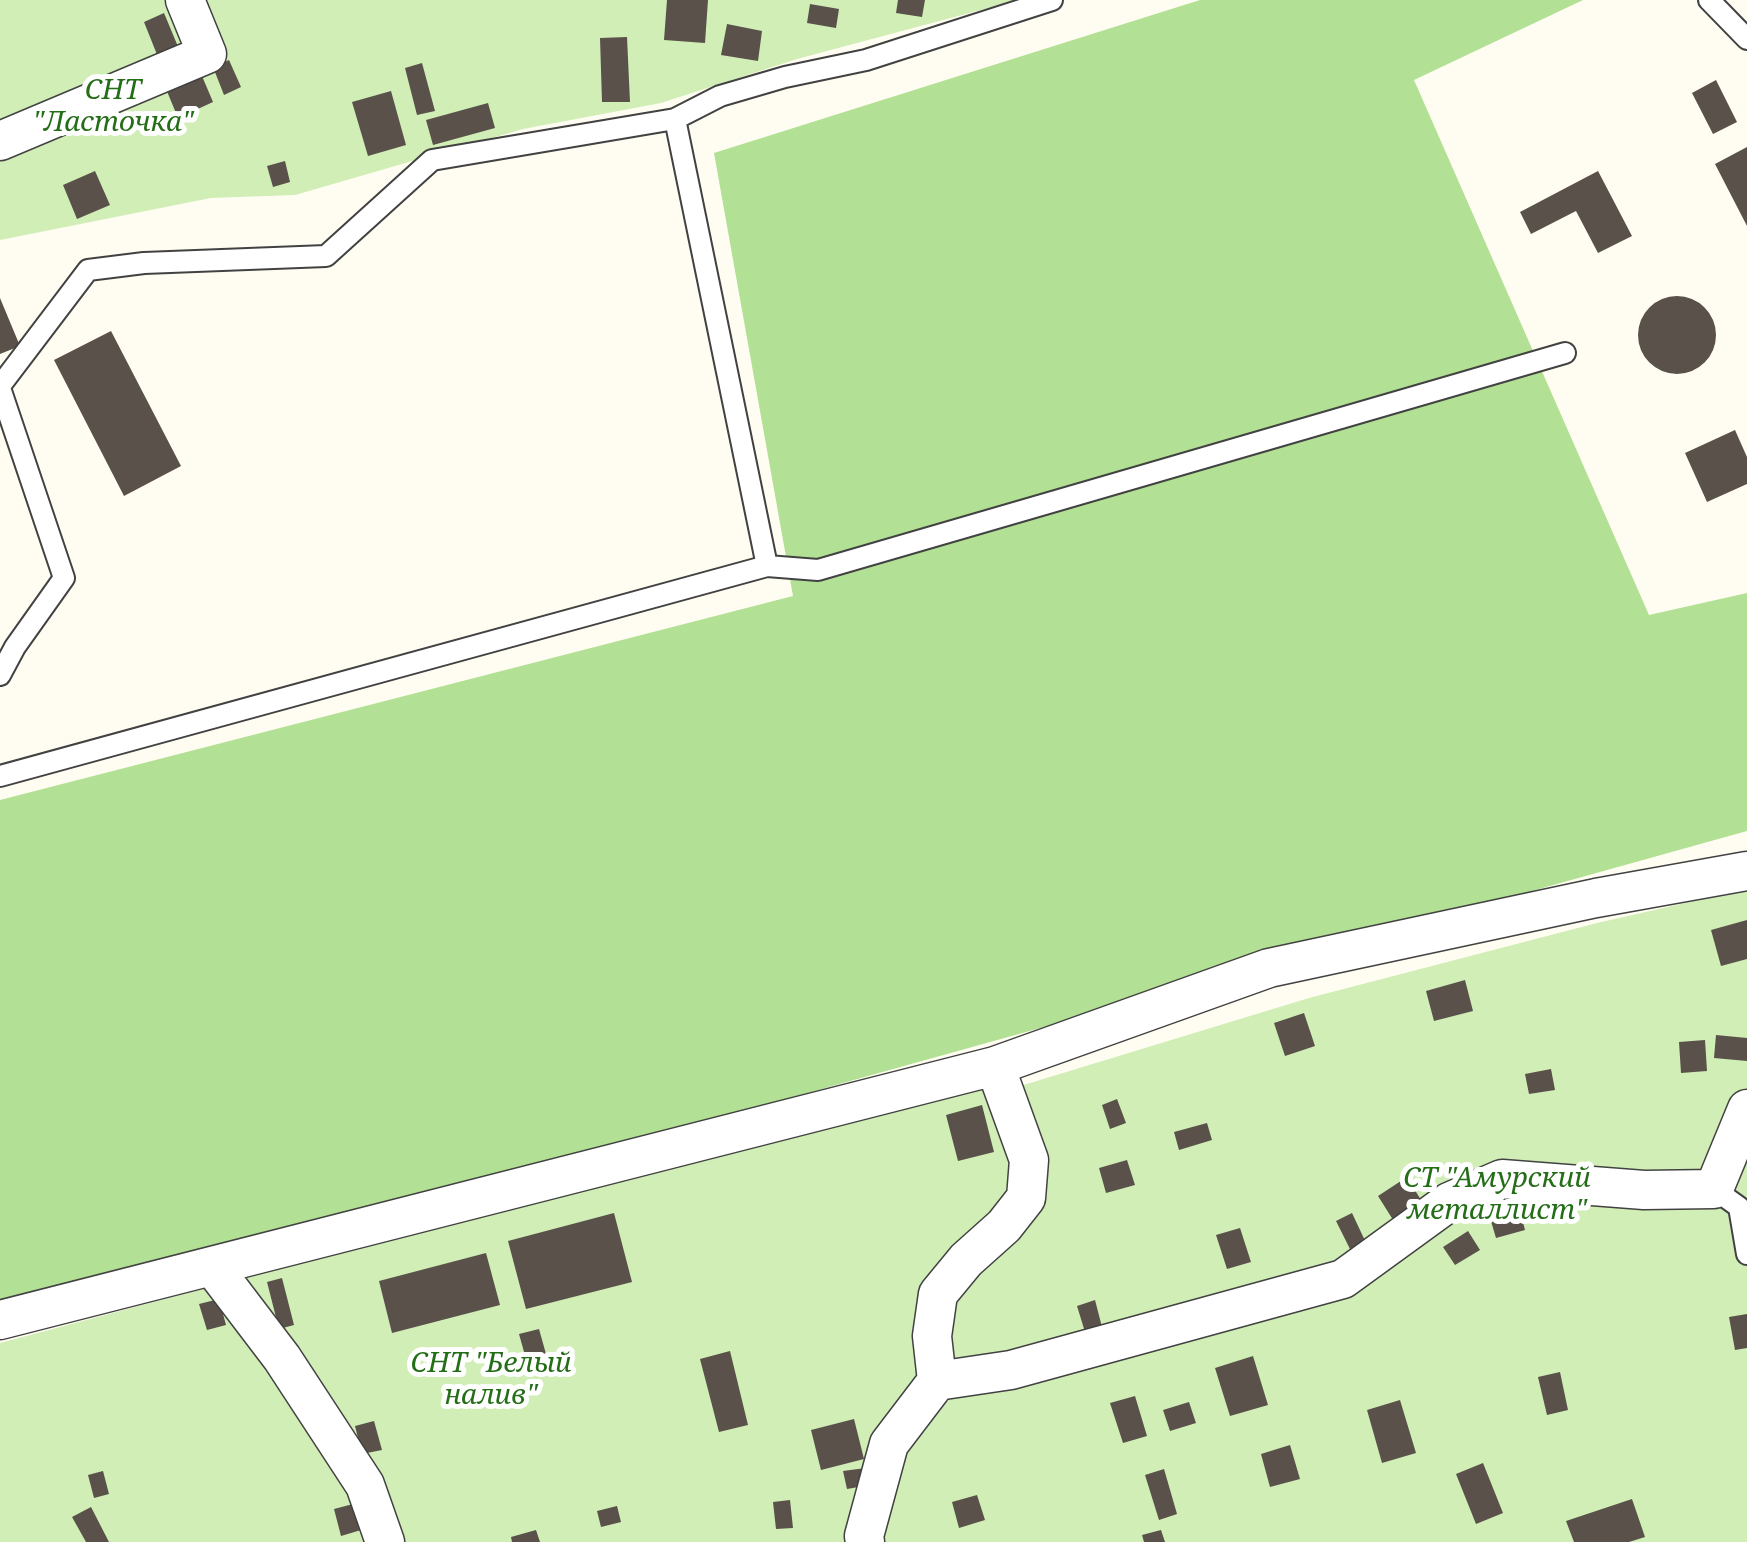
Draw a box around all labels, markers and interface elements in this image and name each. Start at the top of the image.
park label: СНТ "Ласточка" [32,74,194,140]
park label: СТ "Амурский металлист" [1403,1162,1591,1228]
park label: СНТ "Белый налив" [410,1347,572,1413]

